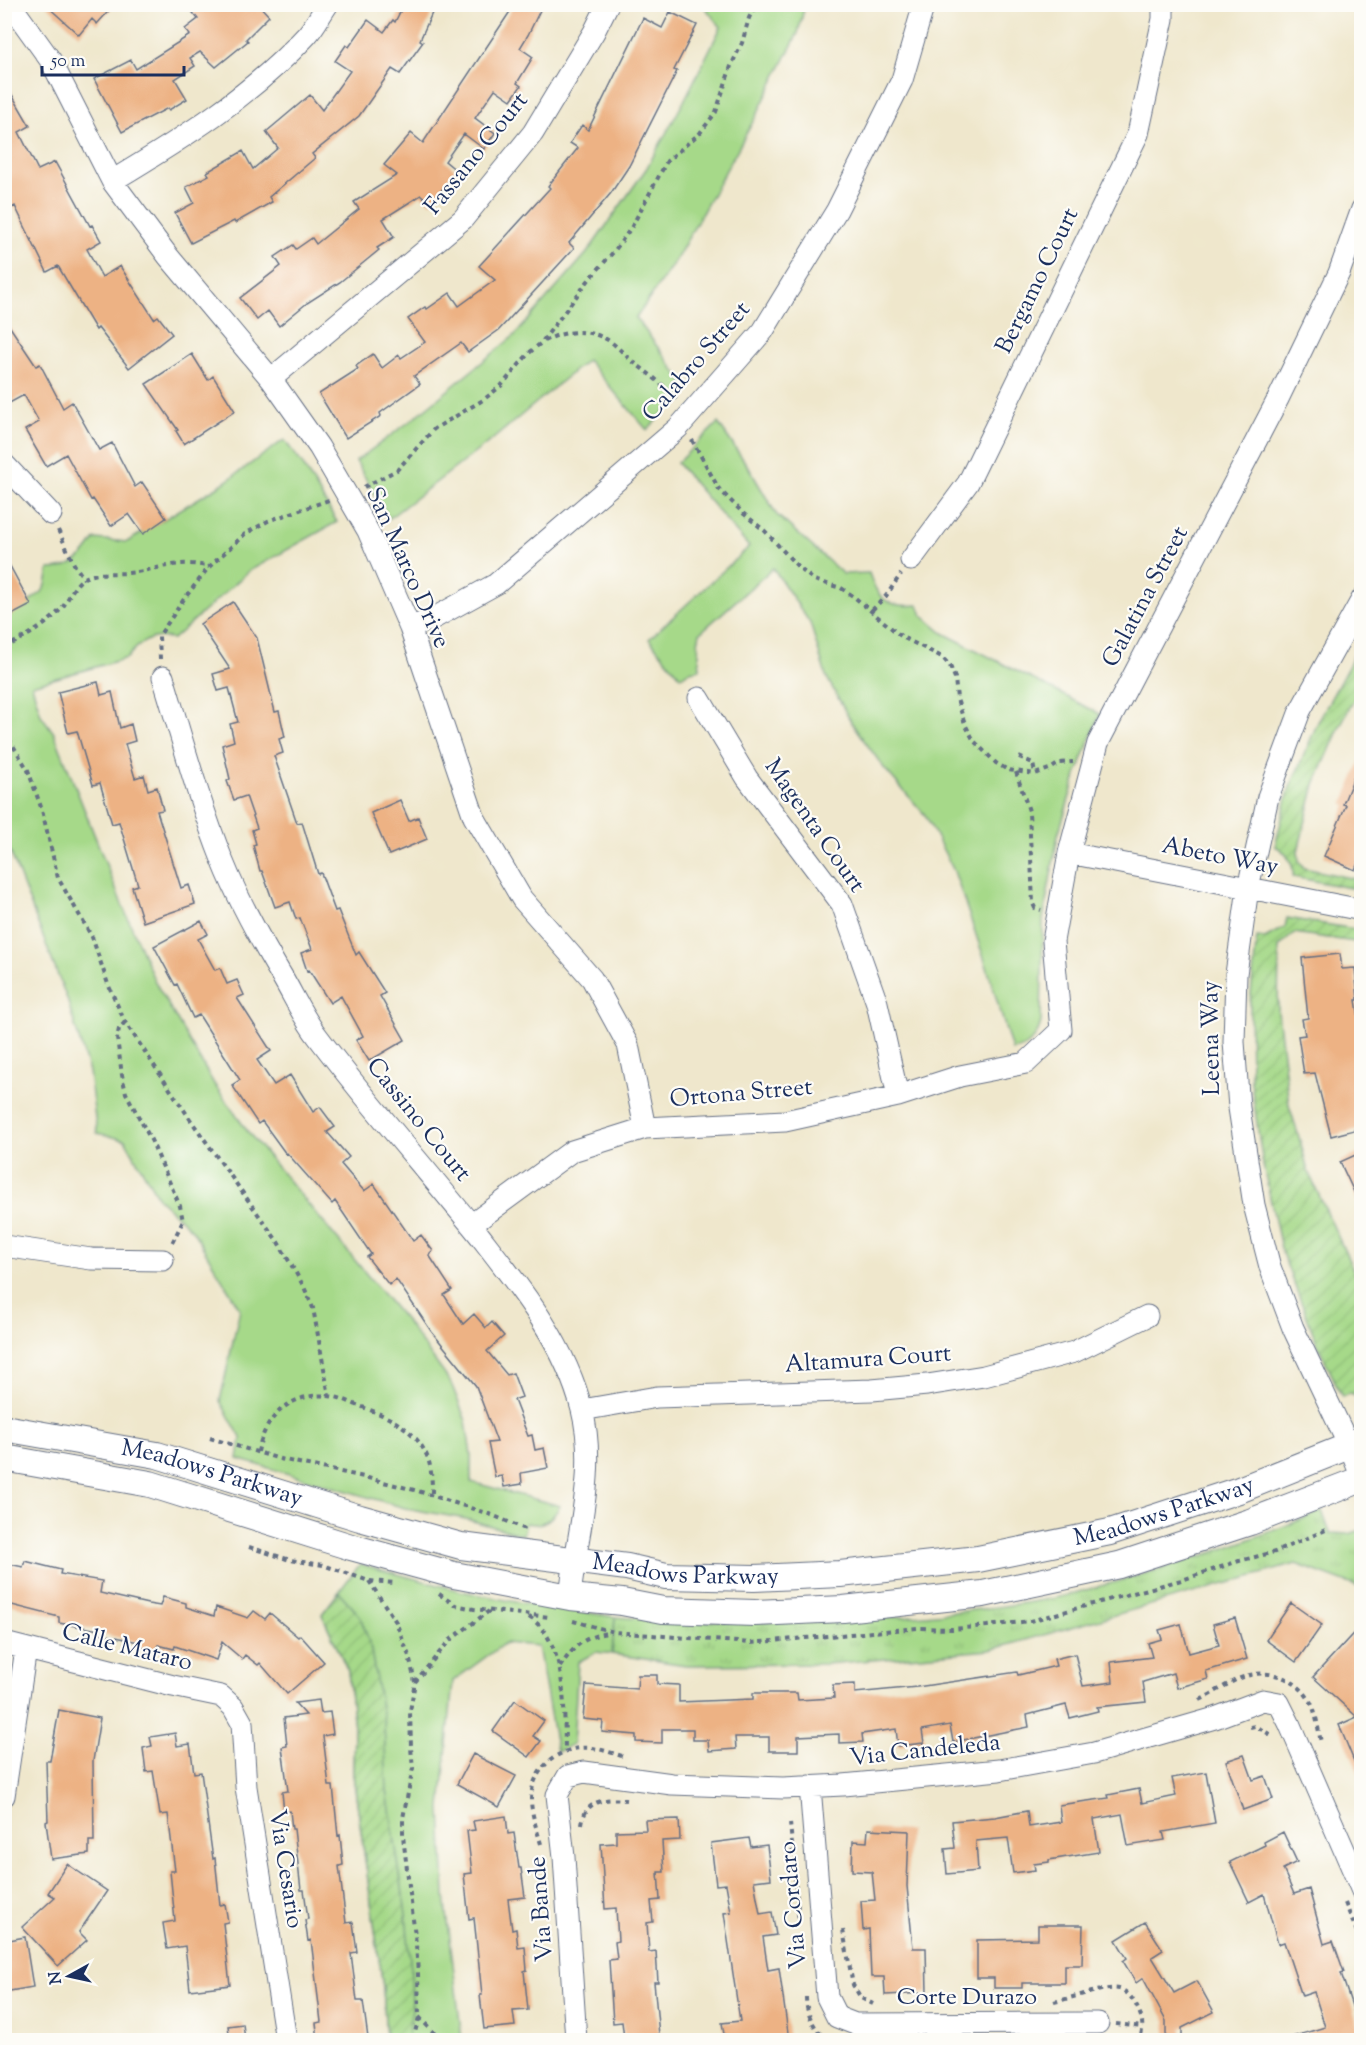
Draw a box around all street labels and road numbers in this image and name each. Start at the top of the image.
street label: Fassano Court [417,85,537,223]
street label: Bergamo Court [988,202,1088,360]
street label: Calabro Street [635,294,759,430]
street label: San Marco Drive [356,482,458,654]
street label: Galatina Street [1094,520,1198,674]
street label: Magenta Court [755,752,873,900]
street label: Abeto Way [1159,829,1281,885]
street label: Leena Way [1194,980,1230,1096]
street label: Cassino Court [357,1051,479,1189]
street label: Ortona Street [668,1071,814,1117]
street label: Altamura Court [784,1337,952,1383]
street label: Meadows Parkway [118,1432,307,1516]
street label: Meadows Parkway [1071,1468,1260,1556]
street label: Meadows Parkway [590,1546,780,1595]
street label: Calle Mataro [58,1615,196,1681]
street label: Via Candeleda [848,1726,1002,1776]
street label: Via Cesario [259,1807,311,1931]
street label: Via Cordaro [771,1840,817,1970]
street label: Via Bande [521,1855,563,1963]
street label: Corte Durazo [897,1981,1037,2015]

